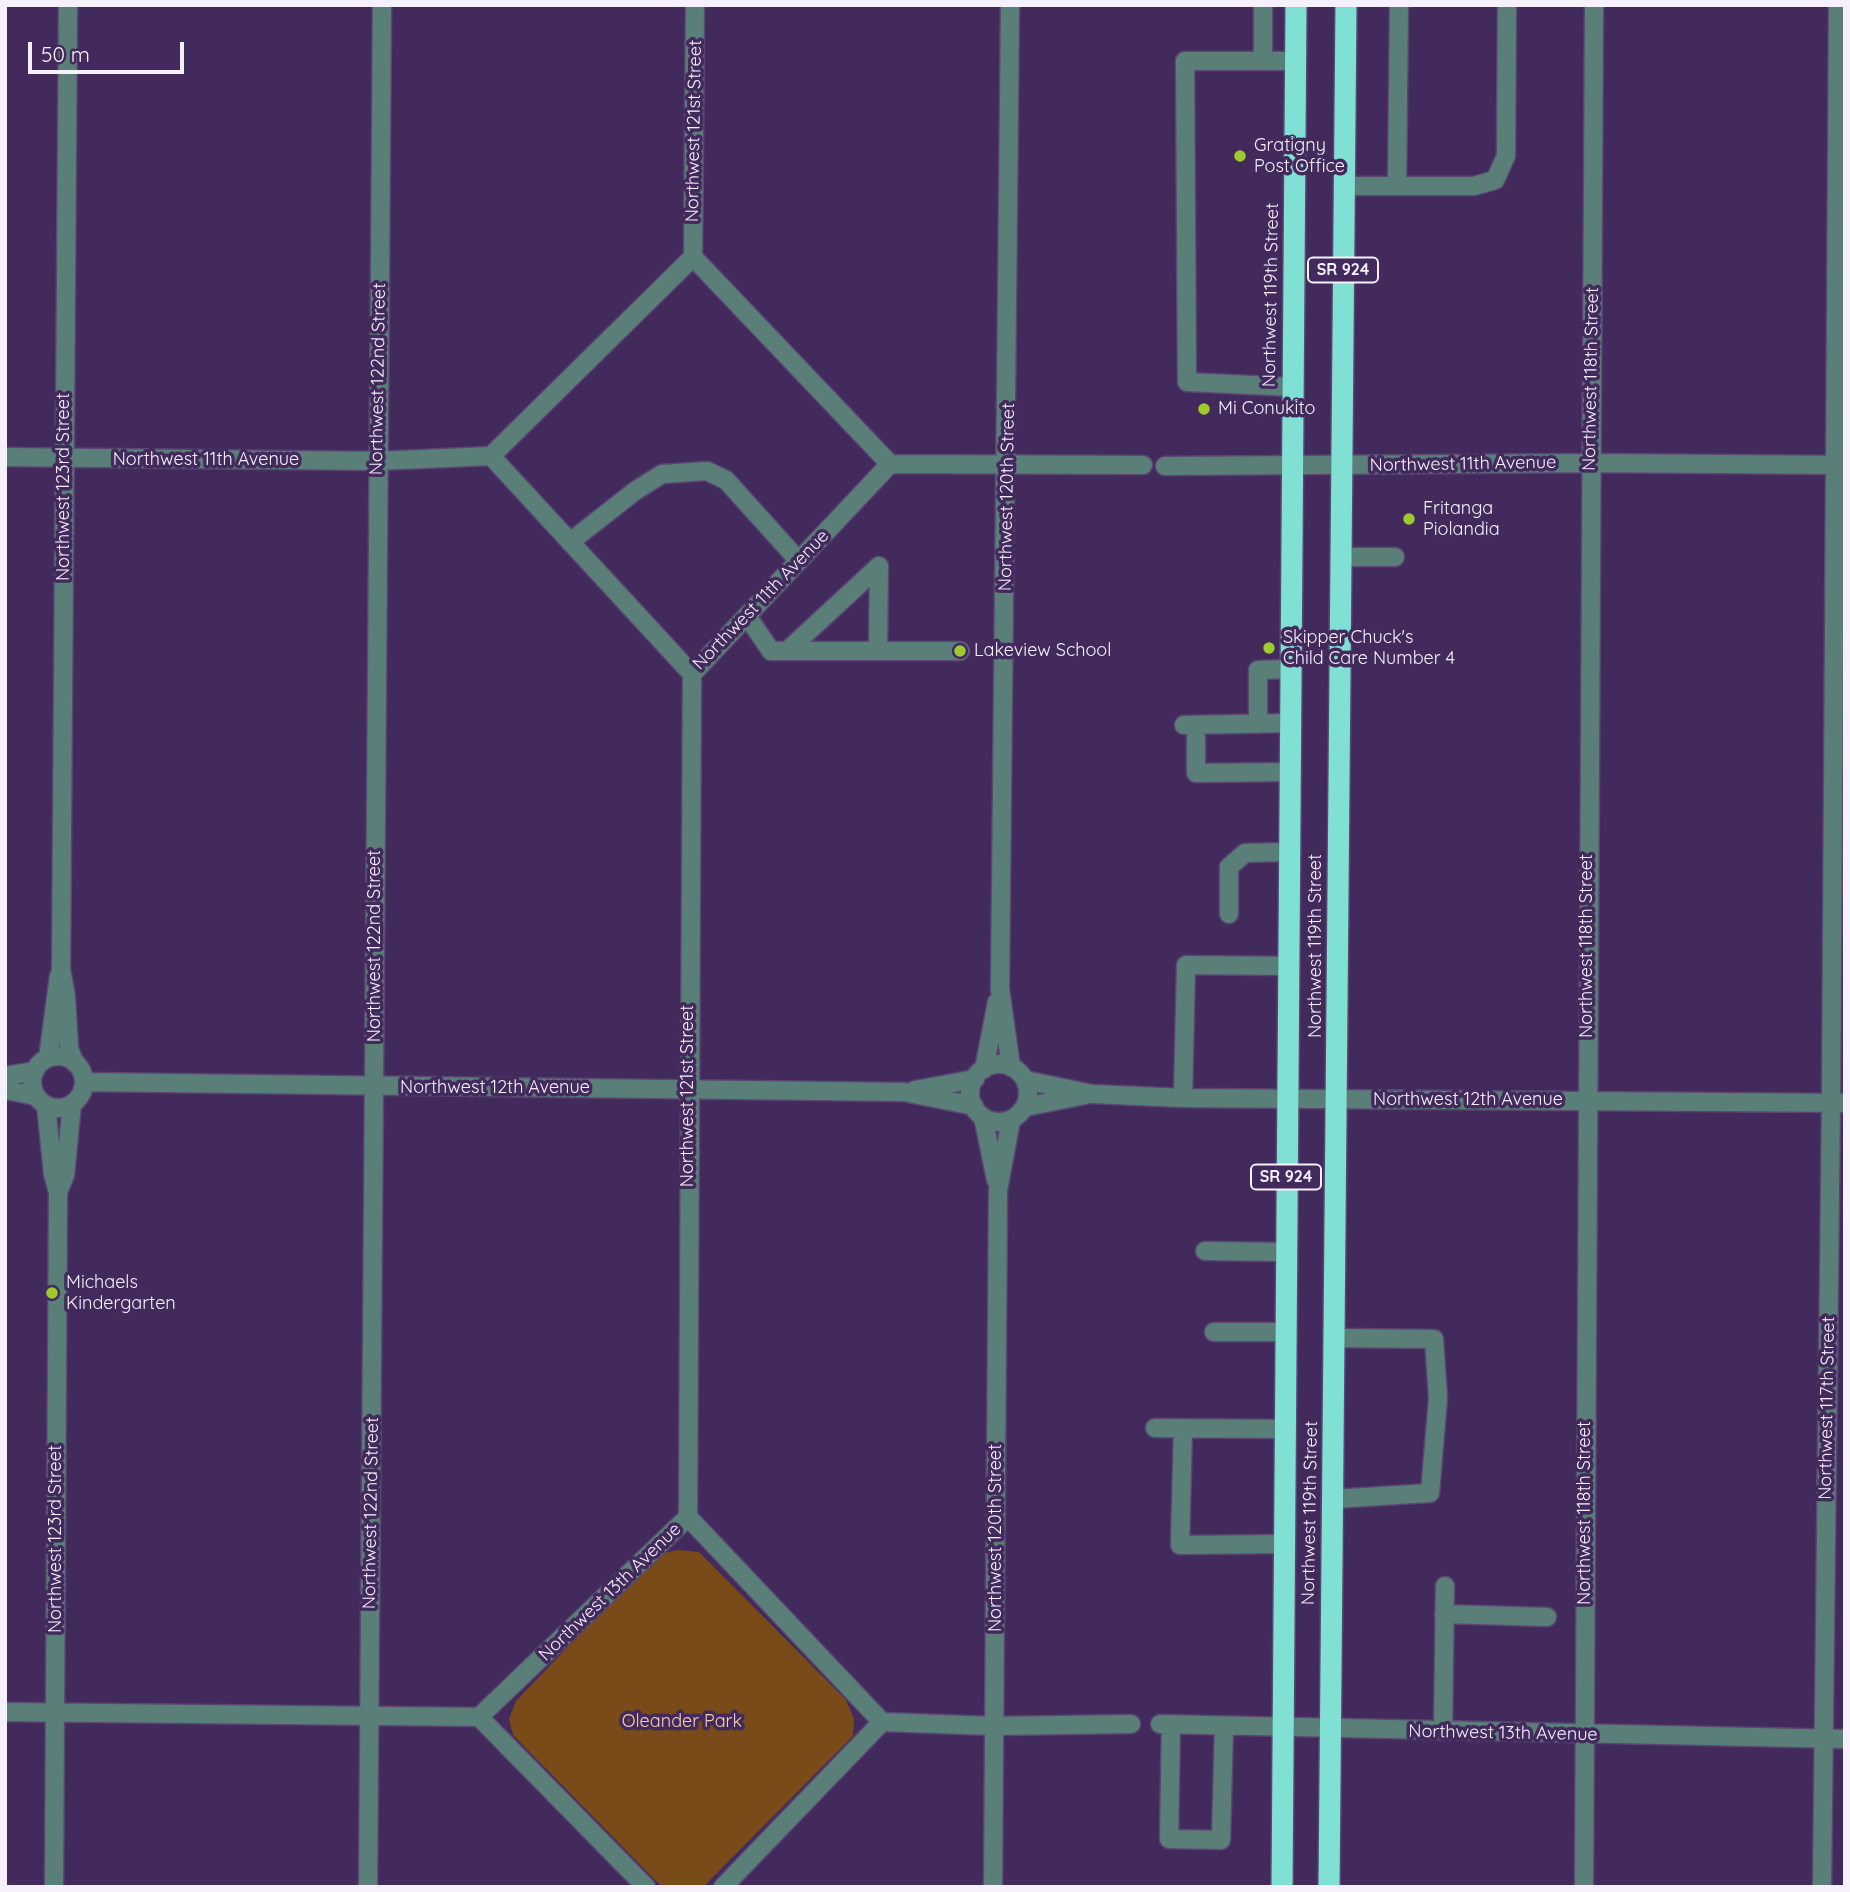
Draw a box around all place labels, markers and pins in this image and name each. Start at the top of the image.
place label: Gratigny Post Office [1254,135,1345,178]
marker: Gratigny Post Office [1232,148,1248,164]
place label: Mi Conukito [1218,398,1315,420]
marker: Mi Conukito [1196,401,1212,417]
place label: Fritanga Piolandia [1423,498,1500,540]
marker: Fritanga Piolandia [1401,511,1417,527]
place label: Skipper Chuck's Child Care Number 4 [1283,627,1455,670]
place label: Lakeview School [974,640,1111,662]
marker: Skipper Chuck's Child Care Number 4 [1261,640,1277,656]
marker: Lakeview School [952,643,968,659]
place label: Michaels Kindergarten [66,1272,176,1314]
marker: Michaels Kindergarten [44,1285,60,1301]

